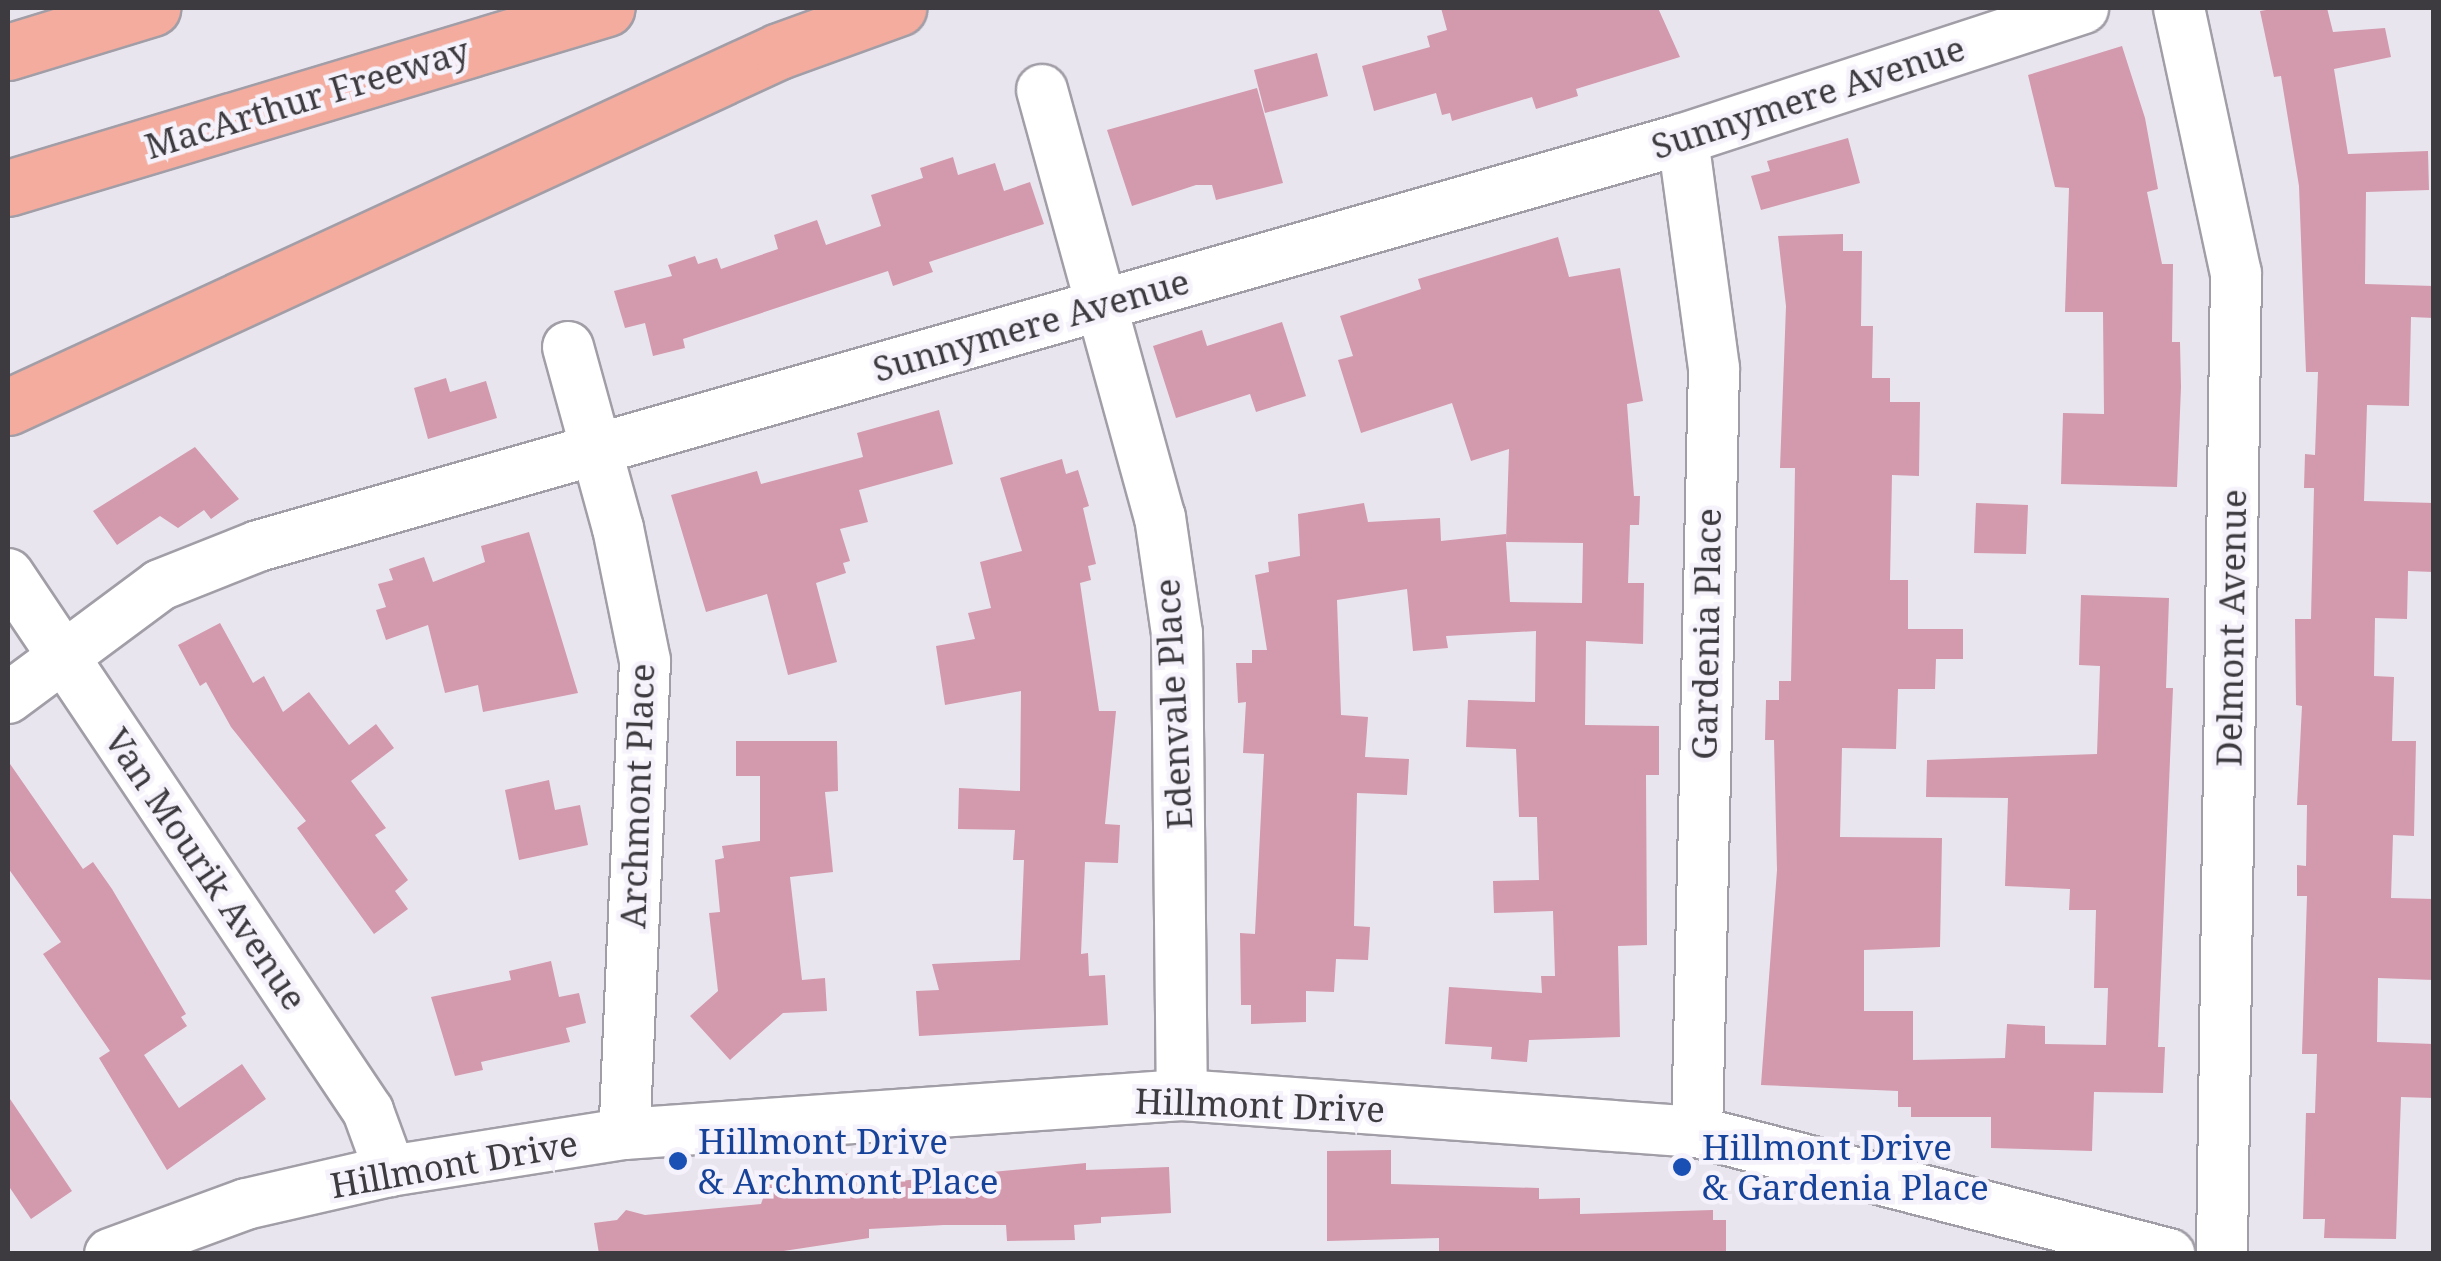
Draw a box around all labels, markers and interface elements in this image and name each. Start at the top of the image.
street label: Sunnymere Avenue [1646,27,1970,167]
street label: MacArthur Freeway [140,29,474,167]
street label: Sunnymere Avenue [868,260,1194,390]
street label: Delmont Avenue [2208,489,2254,767]
street label: Gardenia Place [1683,508,1729,760]
street label: Edenvale Place [1145,578,1201,830]
street label: Archmont Place [611,663,663,929]
street label: Van Mourik Avenue [96,720,316,1018]
street label: Hillmont Drive [1134,1080,1386,1130]
place label: Hillmont Drive & Archmont Place [698,1120,999,1202]
street label: Hillmont Drive [327,1122,581,1206]
place label: Hillmont Drive & Gardenia Place [1702,1126,1989,1208]
marker: Hillmont Drive & Archmont Place [667,1150,689,1172]
marker: Hillmont Drive & Gardenia Place [1671,1156,1693,1178]

